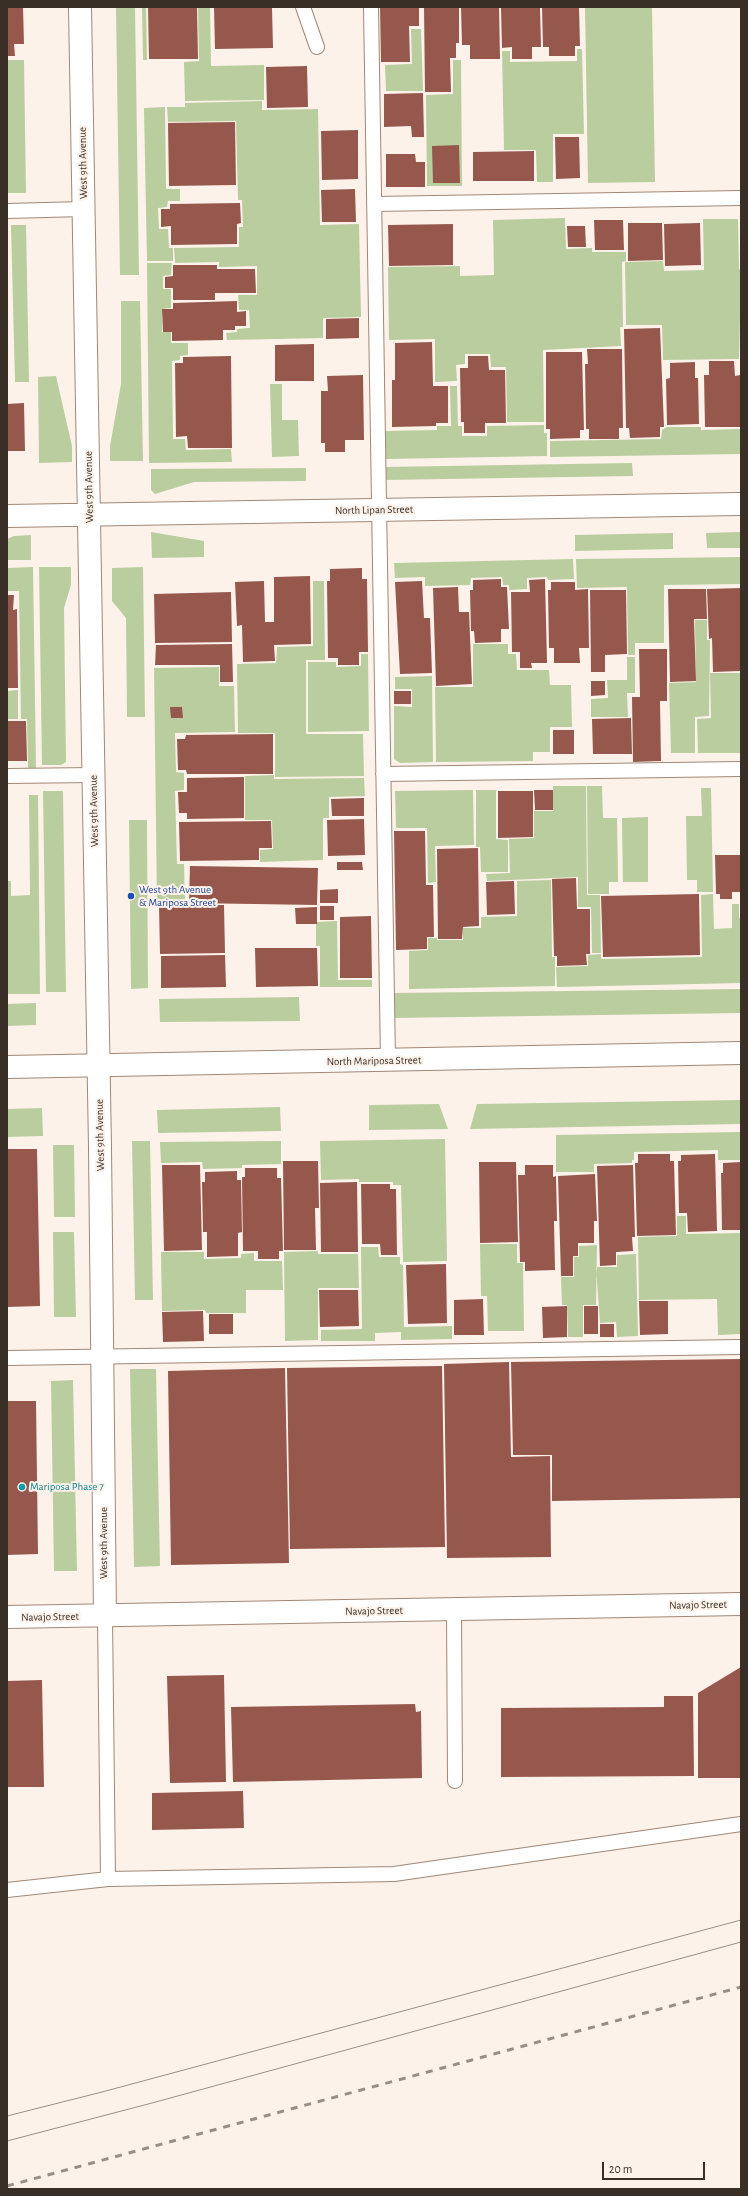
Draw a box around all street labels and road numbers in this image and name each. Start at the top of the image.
street label: West 9th Avenue [76,127,90,199]
street label: West 9th Avenue [82,451,96,523]
street label: North Lipan Street [335,503,413,517]
street label: West 9th Avenue [87,775,101,847]
street label: North Mariposa Street [326,1054,422,1068]
street label: West 9th Avenue [93,1099,107,1171]
street label: West 9th Avenue [97,1507,111,1579]
street label: Navajo Street [669,1598,727,1612]
street label: Navajo Street [345,1604,403,1618]
street label: Navajo Street [21,1610,79,1624]

